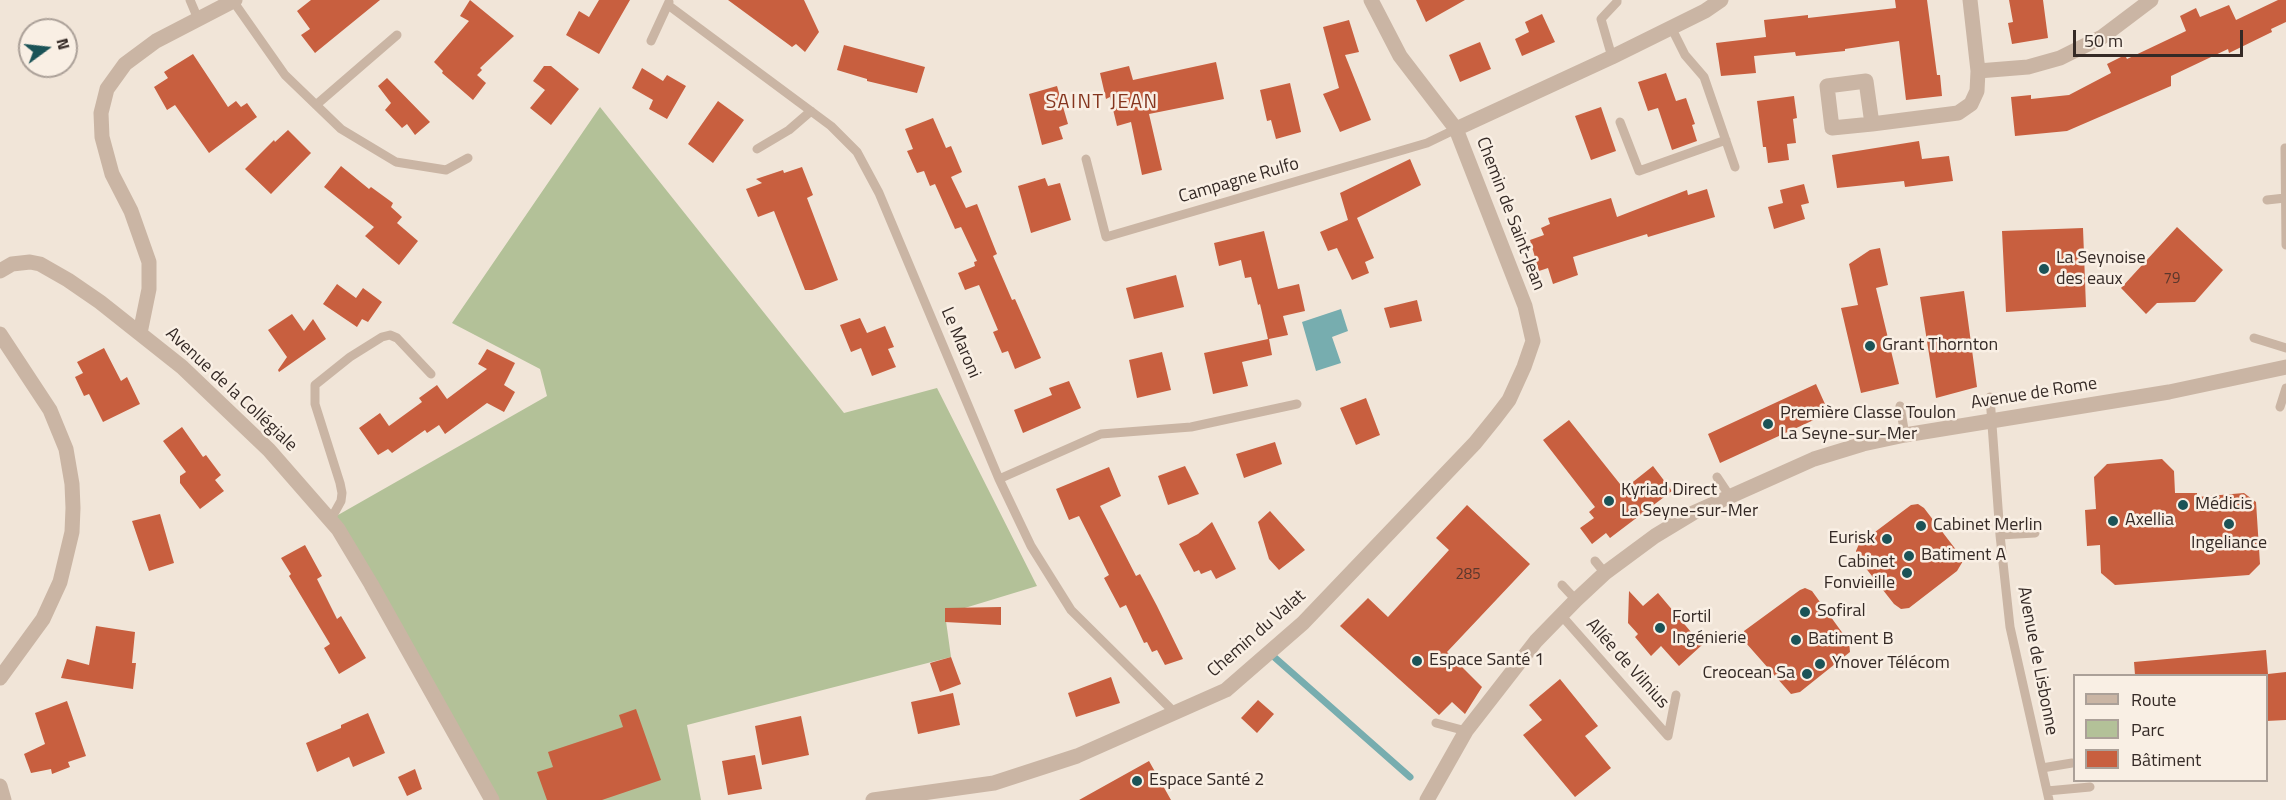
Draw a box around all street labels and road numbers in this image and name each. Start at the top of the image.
street label: Chemin de Saint-Jean [1471,134,1549,294]
street label: Campagne Rulfo [1176,153,1302,209]
street label: Le Maroni [935,304,985,382]
street label: Avenue de la Collégiale [161,323,301,457]
street label: Avenue de Rome [1969,373,2099,415]
street label: Avenue de Lisbonne [2012,585,2062,737]
street label: Chemin du Valat [1204,586,1310,682]
street label: Allée de Vilnius [1581,614,1673,714]

